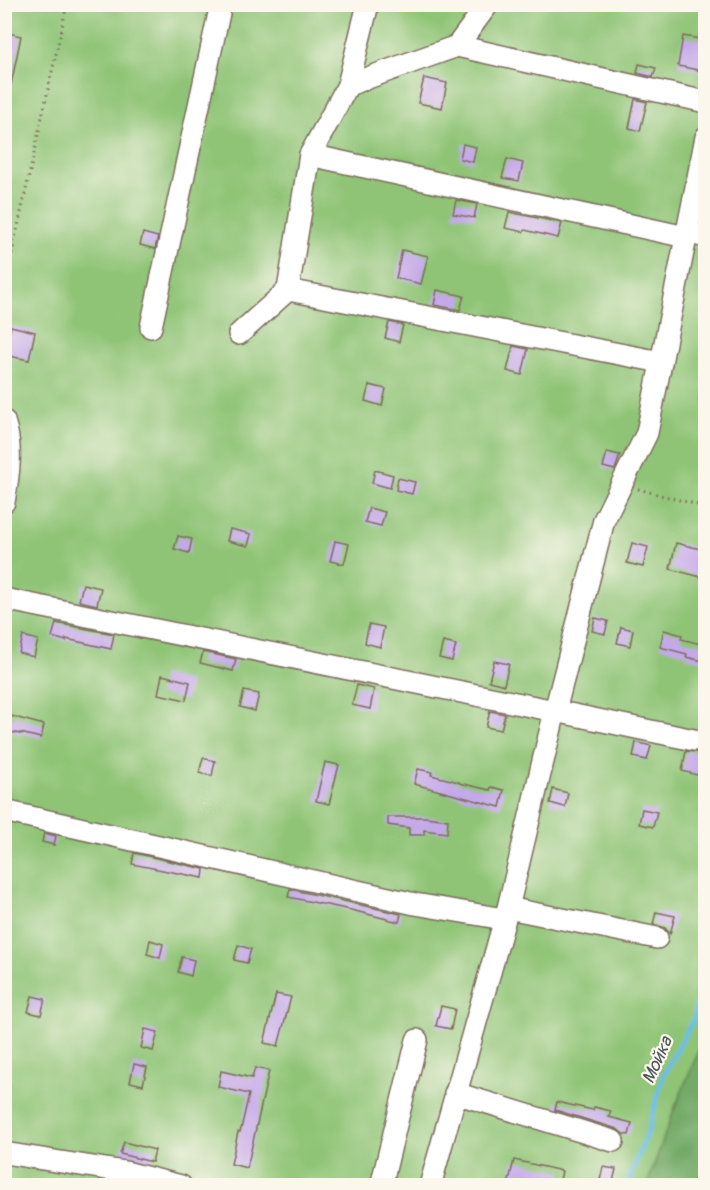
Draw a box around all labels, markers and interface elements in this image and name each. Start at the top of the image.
water label: Мойка [637,1032,679,1087]

